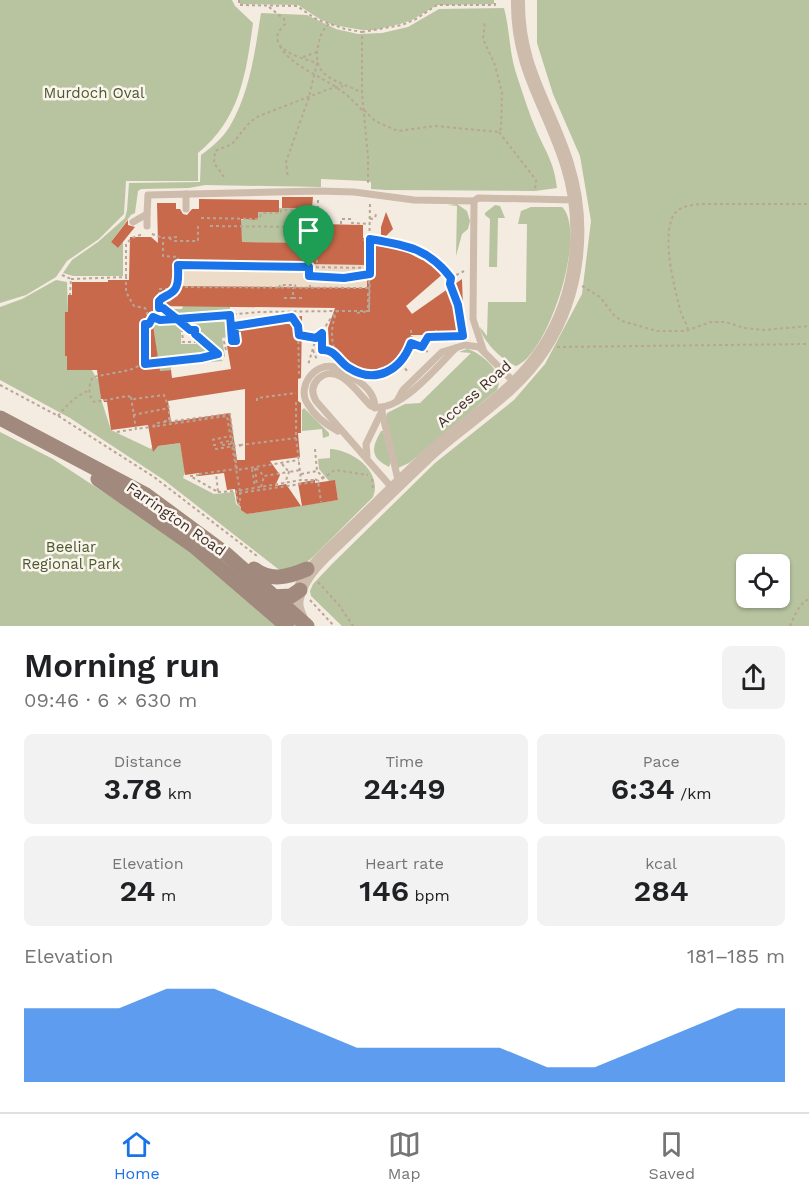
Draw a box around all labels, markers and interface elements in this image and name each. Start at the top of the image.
park label: Murdoch Oval [44,84,145,102]
pin [283,205,334,267]
icon: arrive [292,214,325,247]
street label: Access Road [433,357,515,431]
street label: Farrington Road [123,478,229,560]
park label: Beeliar Regional Park [22,538,121,573]
map controls [736,554,790,608]
button: locate [736,554,790,608]
text: Morning run [24,646,220,685]
button: share [722,646,785,709]
text: 09:46 · 6 × 630 m [24,688,197,712]
text: Distance [114,752,182,771]
text: Time [385,752,424,771]
text: Pace [643,752,680,771]
text: 3.78 [104,771,162,806]
text: 24:49 [363,771,446,806]
text: 6:34 [611,771,675,806]
text: km [162,784,192,803]
text: /km [675,784,712,803]
text: Elevation [112,854,184,873]
text: Heart rate [365,854,444,873]
text: kcal [645,854,677,873]
text: 24 [119,873,156,908]
text: 146 [359,873,409,908]
text: 284 [633,873,689,908]
text: m [156,886,176,905]
text: bpm [409,886,450,905]
text: Elevation [24,944,113,968]
text: 181–185 m [687,944,785,968]
tab: Home [114,1128,160,1183]
tab: Map [388,1128,421,1183]
tab: Saved [649,1128,695,1183]

